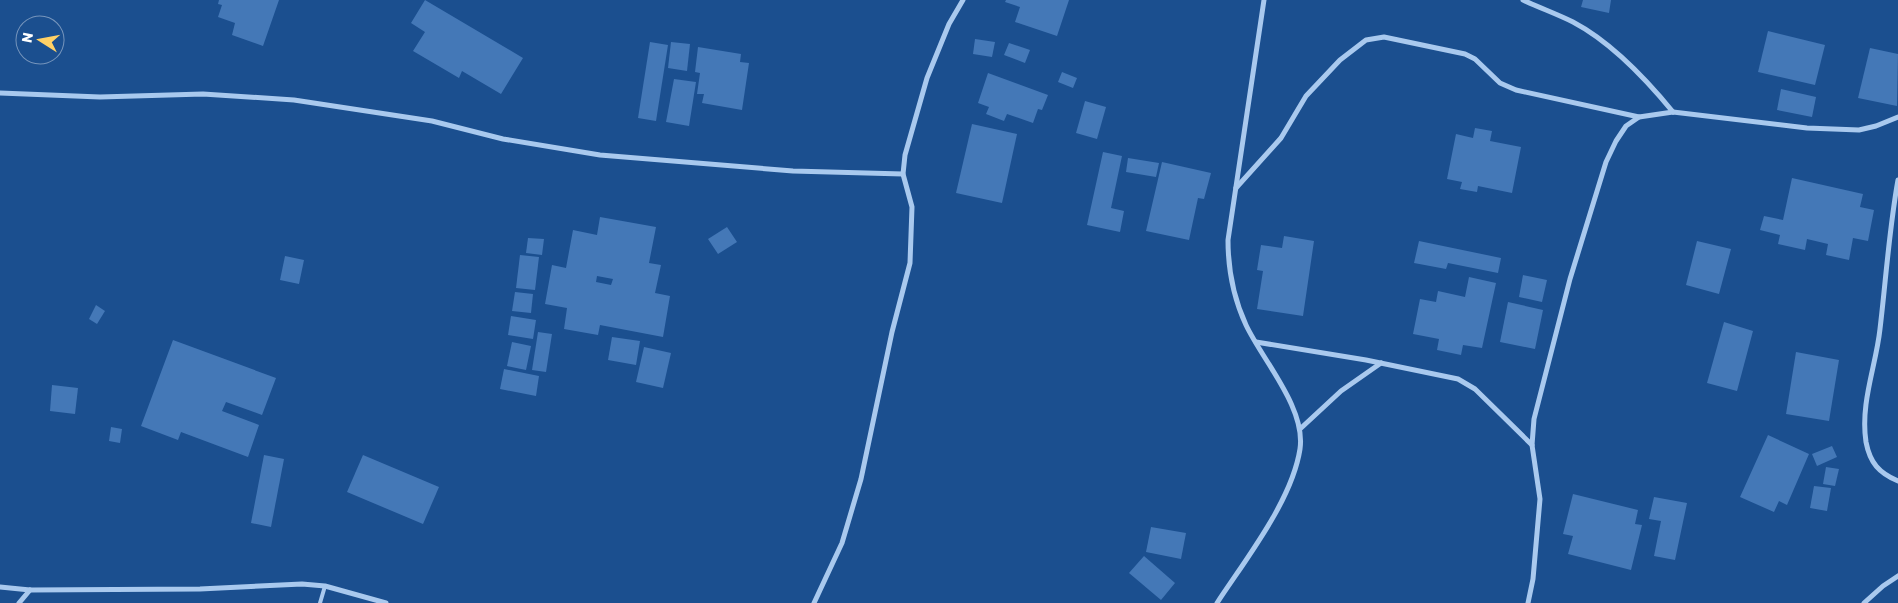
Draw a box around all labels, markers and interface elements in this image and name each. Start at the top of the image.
north arrow [15,15,65,65]
text: N [18,31,37,44]

